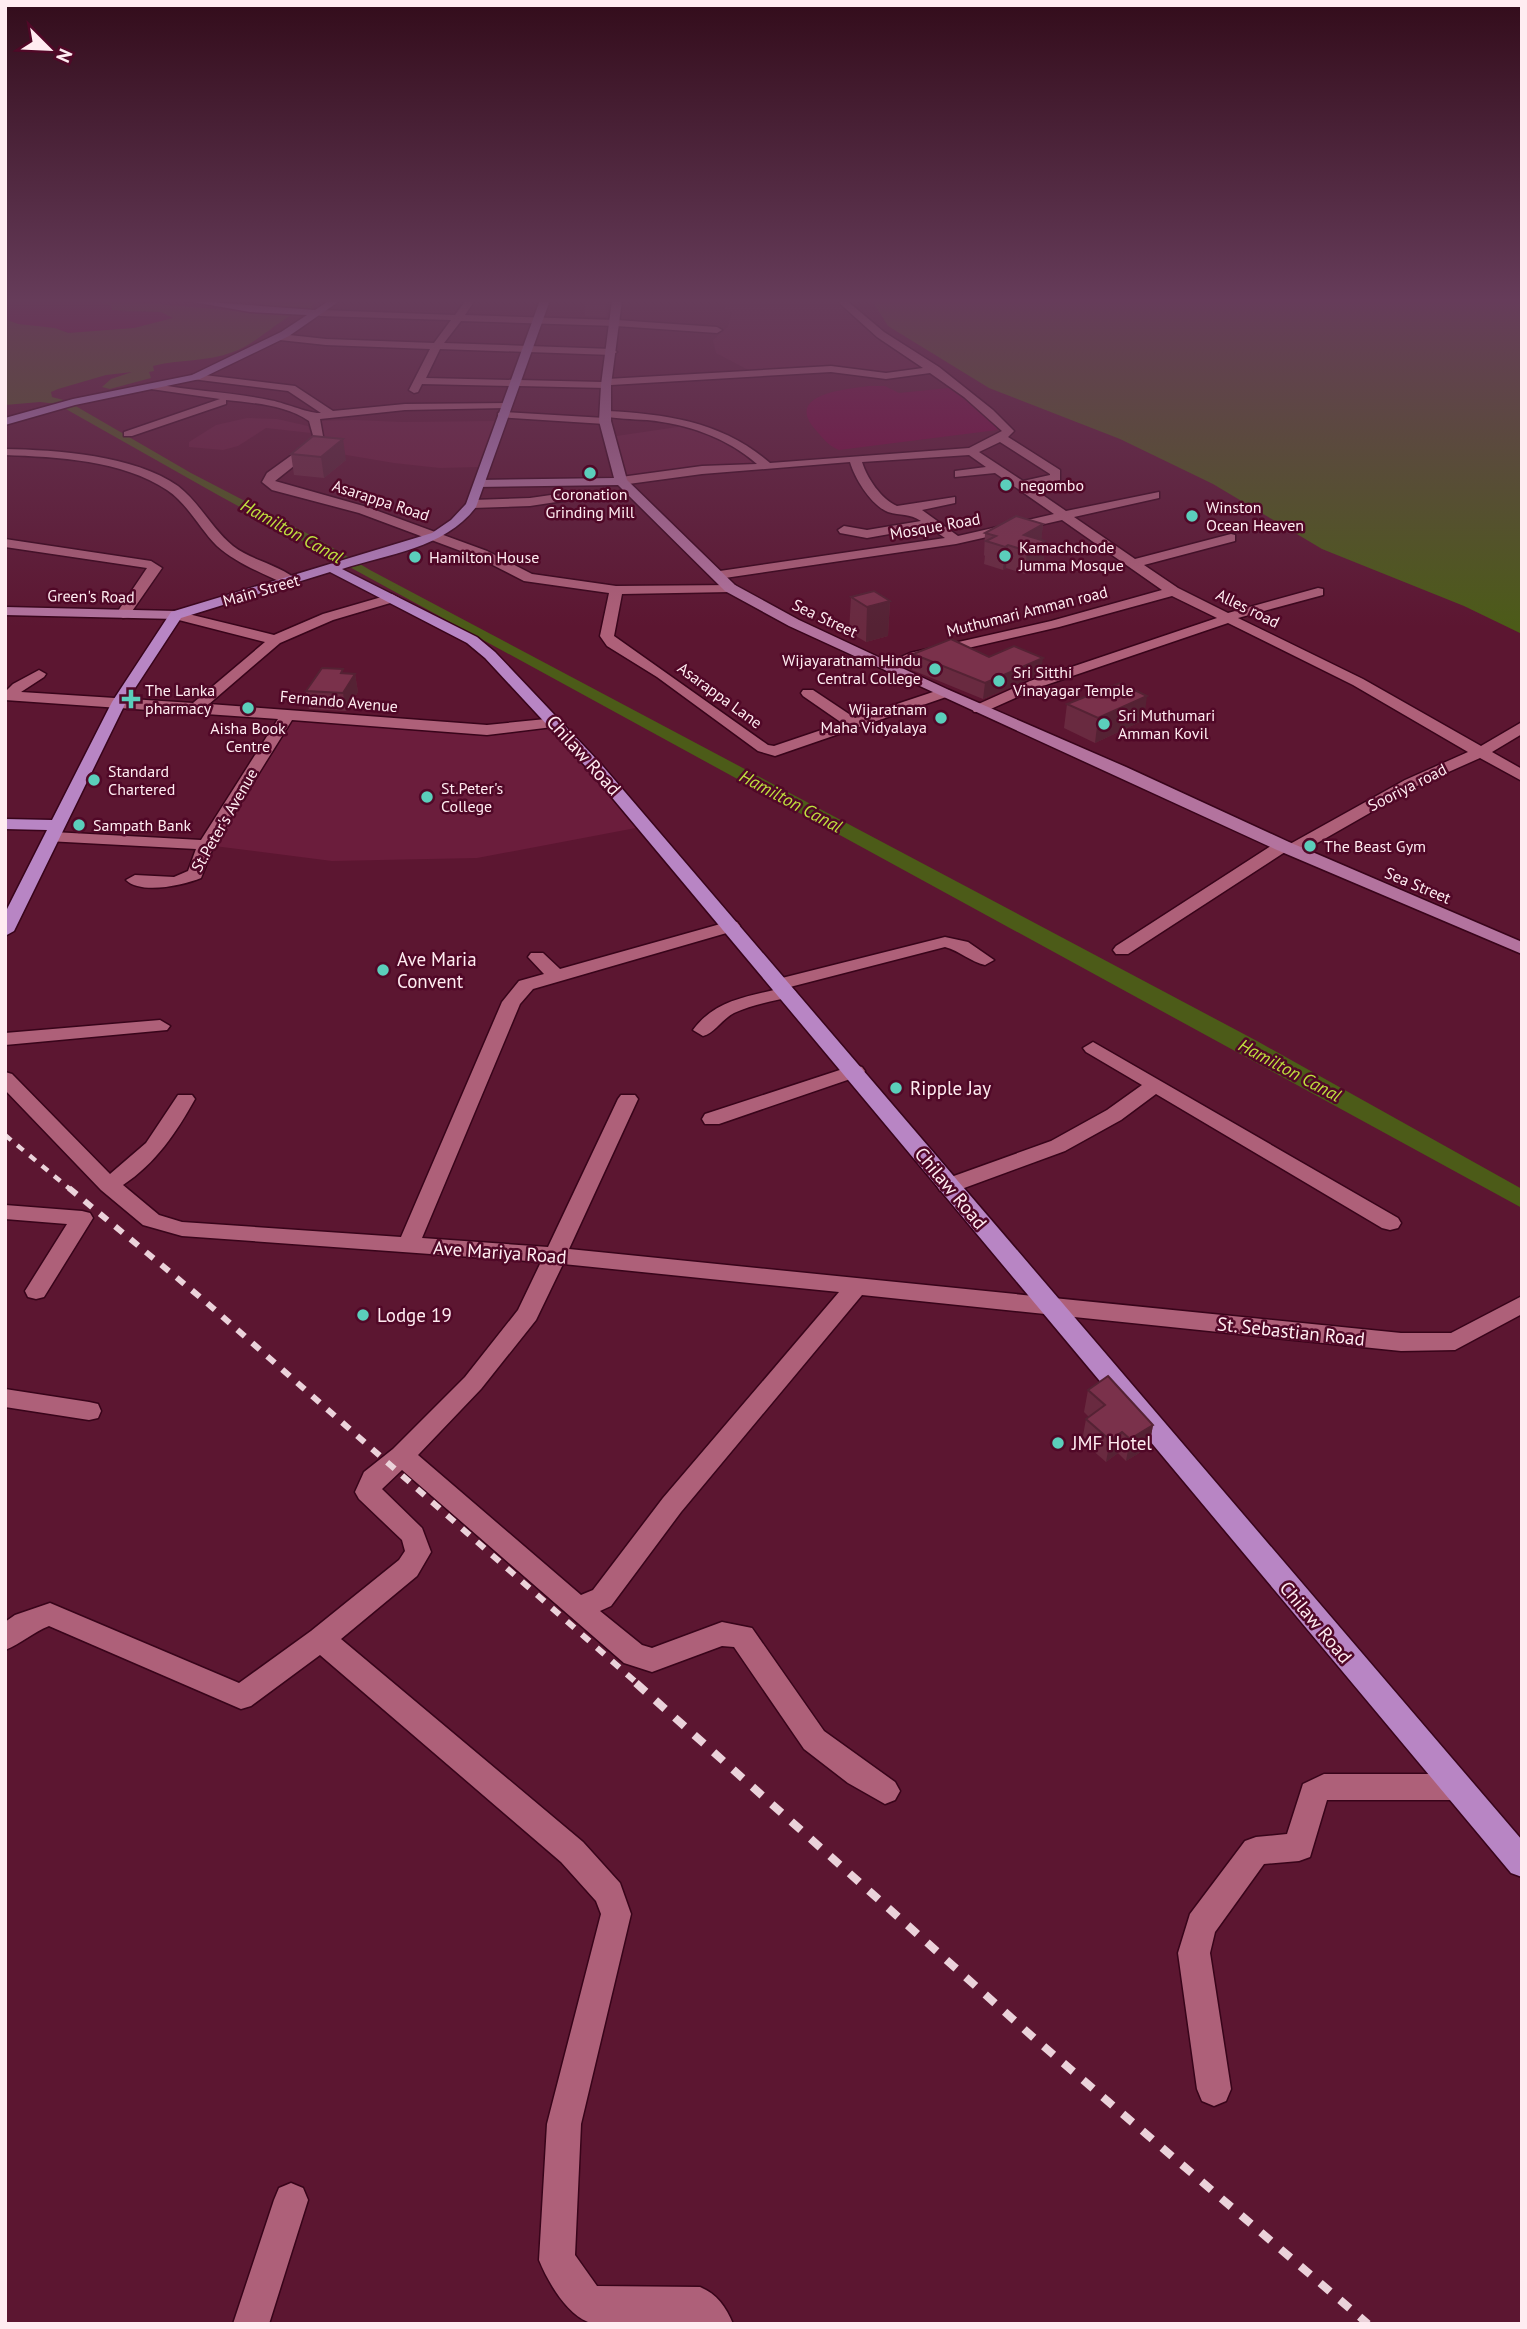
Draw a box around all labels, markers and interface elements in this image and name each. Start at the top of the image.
north arrow [14,14,84,84]
text: N [51,45,78,66]
marker: Coronation Grinding Mill [582,465,598,481]
street label: Asarappa Road [330,475,432,525]
place label: negombo [1020,475,1084,495]
marker: negombo [998,477,1014,493]
place label: Coronation Grinding Mill [545,484,635,522]
water label: Hamilton Canal [237,494,347,569]
place label: Winston Ocean Heaven [1206,497,1304,535]
street label: Mosque Road [888,508,982,544]
marker: Winston Ocean Heaven [1184,508,1200,524]
place label: Kamachchode Jumma Mosque [1018,537,1124,575]
place label: Hamilton House [429,547,539,567]
marker: Kamachchode Jumma Mosque [997,548,1013,564]
marker: Hamilton House [407,549,423,565]
street label: Main Street [220,569,302,610]
street label: Muthumari Amman road [944,581,1110,641]
street label: Alles road [1213,584,1283,632]
street label: Green's Road [47,585,135,607]
street label: Sea Street [789,594,861,642]
place label: Wijayaratnam Hindu Central College [782,650,921,688]
street label: Asarappa Lane [674,658,766,732]
marker: Wijayaratnam Hindu Central College [927,661,943,677]
place label: Sri Sitthi Vinayagar Temple [1012,662,1134,700]
marker: Sri Sitthi Vinayagar Temple [991,673,1007,689]
place label: The Lanka pharmacy [145,680,215,718]
street label: Fernando Avenue [279,686,399,716]
marker: The Lanka pharmacy [123,691,139,707]
place label: Wijaratnam Maha Vidyalaya [821,699,927,737]
marker: Aisha Book Centre [240,700,256,716]
place label: Sri Muthumari Amman Kovil [1118,705,1215,743]
street label: Chilaw Road [542,710,626,800]
marker: Wijaratnam Maha Vidyalaya [933,710,949,726]
marker: Sri Muthumari Amman Kovil [1096,716,1112,732]
place label: Aisha Book Centre [210,718,286,756]
street label: Sooriya road [1364,759,1450,815]
place label: Standard Chartered [108,761,175,799]
water label: Hamilton Canal [736,764,846,838]
street label: St.Peter's Avenue [186,765,262,875]
marker: Standard Chartered [86,772,102,788]
place label: St.Peter's College [441,778,503,816]
marker: St.Peter's College [419,789,435,805]
place label: Sampath Bank [93,815,191,835]
marker: Sampath Bank [71,817,87,833]
place label: The Beast Gym [1324,836,1426,856]
marker: The Beast Gym [1302,838,1318,854]
street label: Sea Street [1382,862,1455,908]
place label: Ave Maria Convent [397,947,477,993]
marker: Ave Maria Convent [375,962,391,978]
water label: Hamilton Canal [1235,1033,1345,1107]
place label: Ripple Jay [910,1076,991,1100]
marker: Ripple Jay [888,1080,904,1096]
street label: Chilaw Road [910,1142,992,1234]
street label: Ave Mariya Road [432,1235,568,1269]
place label: Lodge 19 [377,1303,452,1327]
marker: Lodge 19 [355,1307,371,1323]
street label: St. Sebastian Road [1216,1311,1366,1351]
place label: JMF Hotel [1071,1431,1152,1455]
marker: JMF Hotel [1050,1435,1066,1451]
street label: Chilaw Road [1275,1576,1357,1668]

